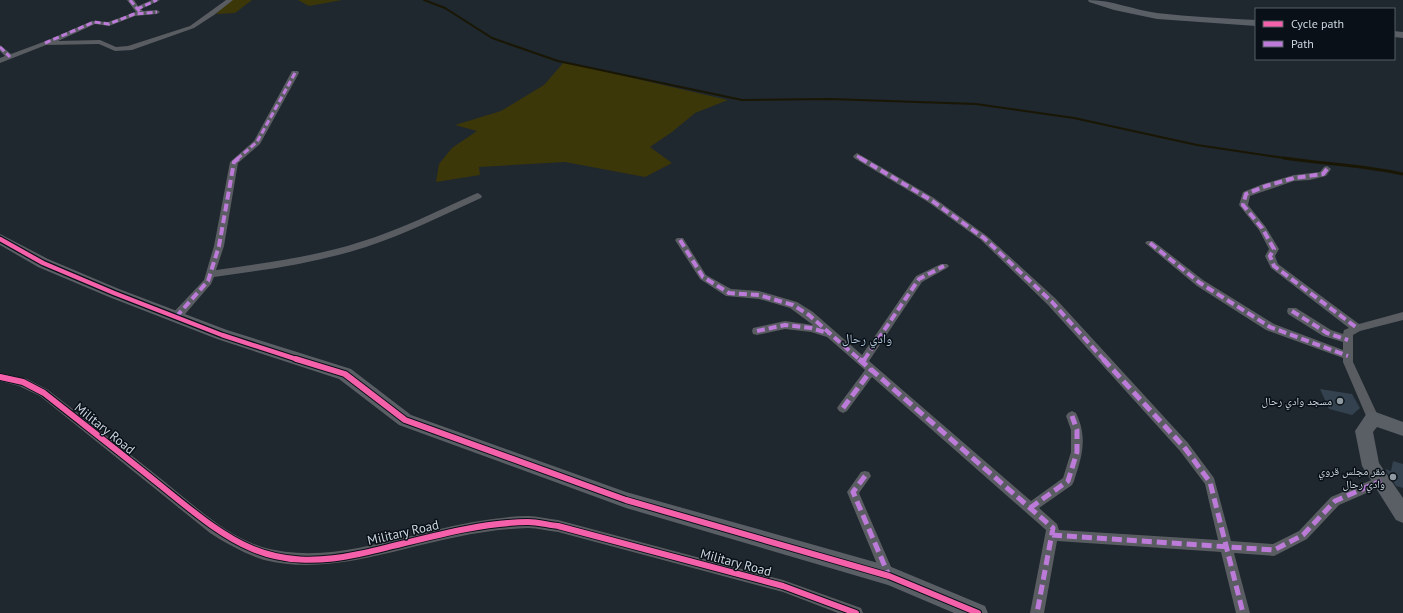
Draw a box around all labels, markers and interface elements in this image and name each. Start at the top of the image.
legend [1255,8,1395,60]
text: Cycle path [1291,16,1344,31]
text: Path [1291,36,1314,51]
district label: وادي رحال [842,330,892,349]
place label: مسجد وادي رحال [1262,394,1332,410]
marker: مسجد وادي رحال [1335,396,1345,406]
street label: Military Road [71,399,138,458]
place label: مقر مجلس قروي وادي رحال [1318,464,1385,493]
marker: مقر مجلس قروي وادي رحال [1388,472,1398,482]
street label: Military Road [366,516,441,549]
street label: Military Road [698,545,773,580]

